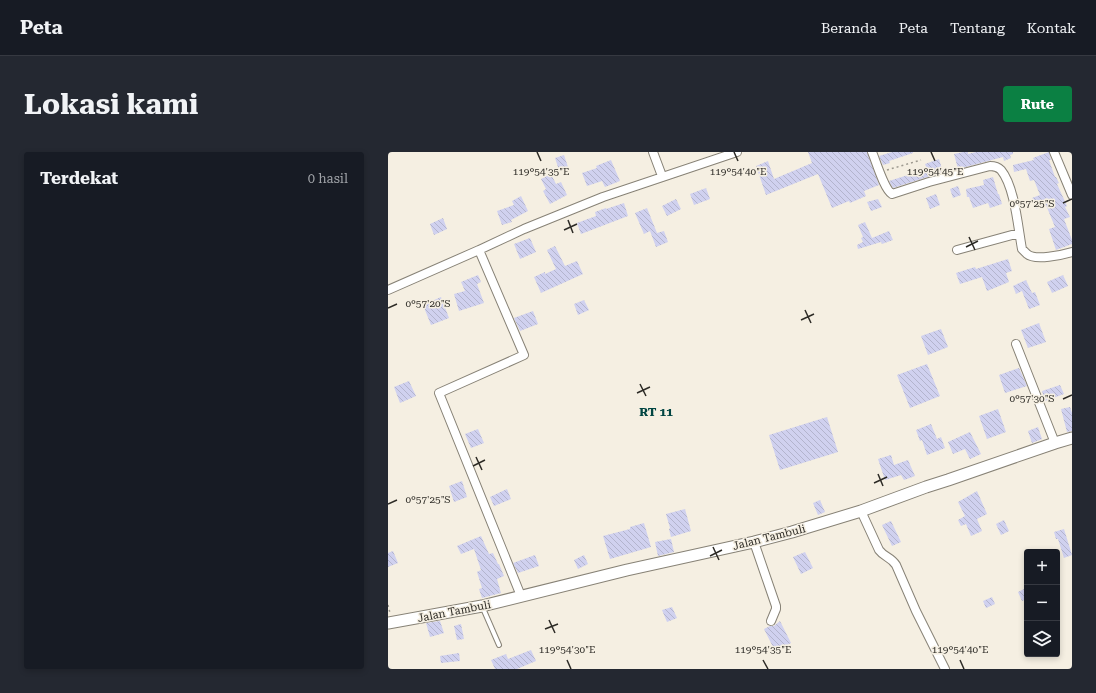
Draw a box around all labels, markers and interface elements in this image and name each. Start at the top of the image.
text: Peta [20,16,63,39]
text: Beranda [821,20,877,36]
text: Peta [899,20,928,36]
text: Tentang [950,20,1005,36]
text: Kontak [1027,20,1076,36]
button: Rute [1003,86,1072,122]
text: Lokasi kami [24,88,198,121]
text: 119°54'35"E [513,166,569,177]
text: 119°54'40"E [710,166,766,177]
text: 119°54'45"E [907,166,963,177]
text: Terdekat [40,168,118,188]
text: 0 hasil [308,171,348,186]
text: 0°57'25"S [1009,198,1055,209]
text: 0°57'20"S [405,298,451,309]
text: 0°57'30"S [1009,393,1055,404]
district label: RT 11 [639,405,673,419]
text: 0°57'25"S [405,494,451,505]
street label: Jalan Tambuli [731,522,807,553]
map controls [1024,549,1060,657]
button: + [1024,549,1060,585]
button: − [1024,585,1060,621]
street label: Jalan Tambuli [416,598,492,625]
button: layers [1024,621,1060,657]
text: 119°54'30"E [539,644,595,655]
text: 119°54'35"E [735,644,791,655]
text: 119°54'40"E [932,644,988,655]

